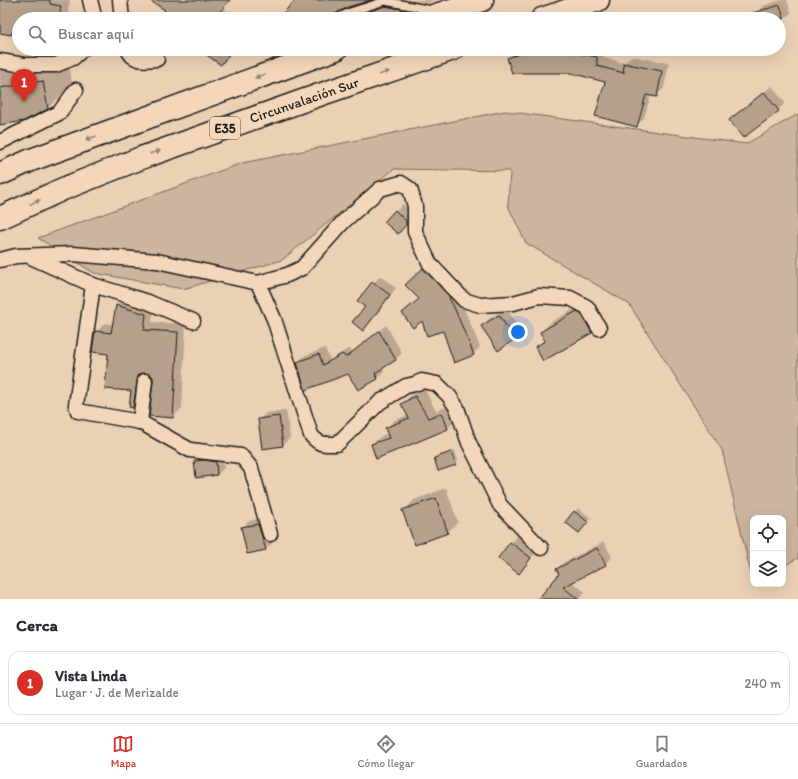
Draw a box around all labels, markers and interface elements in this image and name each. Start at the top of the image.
search box [12,12,786,56]
icon: search [26,23,48,45]
text: Buscar aquí [58,25,134,43]
pin: 1 [11,69,37,102]
one-way arrow [378,69,390,75]
street label: Circunvalación Sur [247,74,362,127]
one-way arrow [254,74,266,80]
road number: E35 [210,117,240,139]
one-way arrow [84,136,96,142]
one-way arrow [150,149,162,155]
one-way arrow [30,199,41,205]
your location [508,322,528,342]
map controls [750,515,786,587]
button: locate [750,515,786,551]
button: layers [750,551,786,587]
text: Cerca [16,615,58,635]
text: Vista Linda [55,667,127,685]
text: 1 [27,676,33,691]
text: 240 m [744,676,781,691]
text: Lugar · J. de Merizalde [55,685,179,700]
tab: Mapa [111,733,136,770]
tab: Cómo llegar [358,733,415,770]
tab: Guardados [636,733,687,770]

